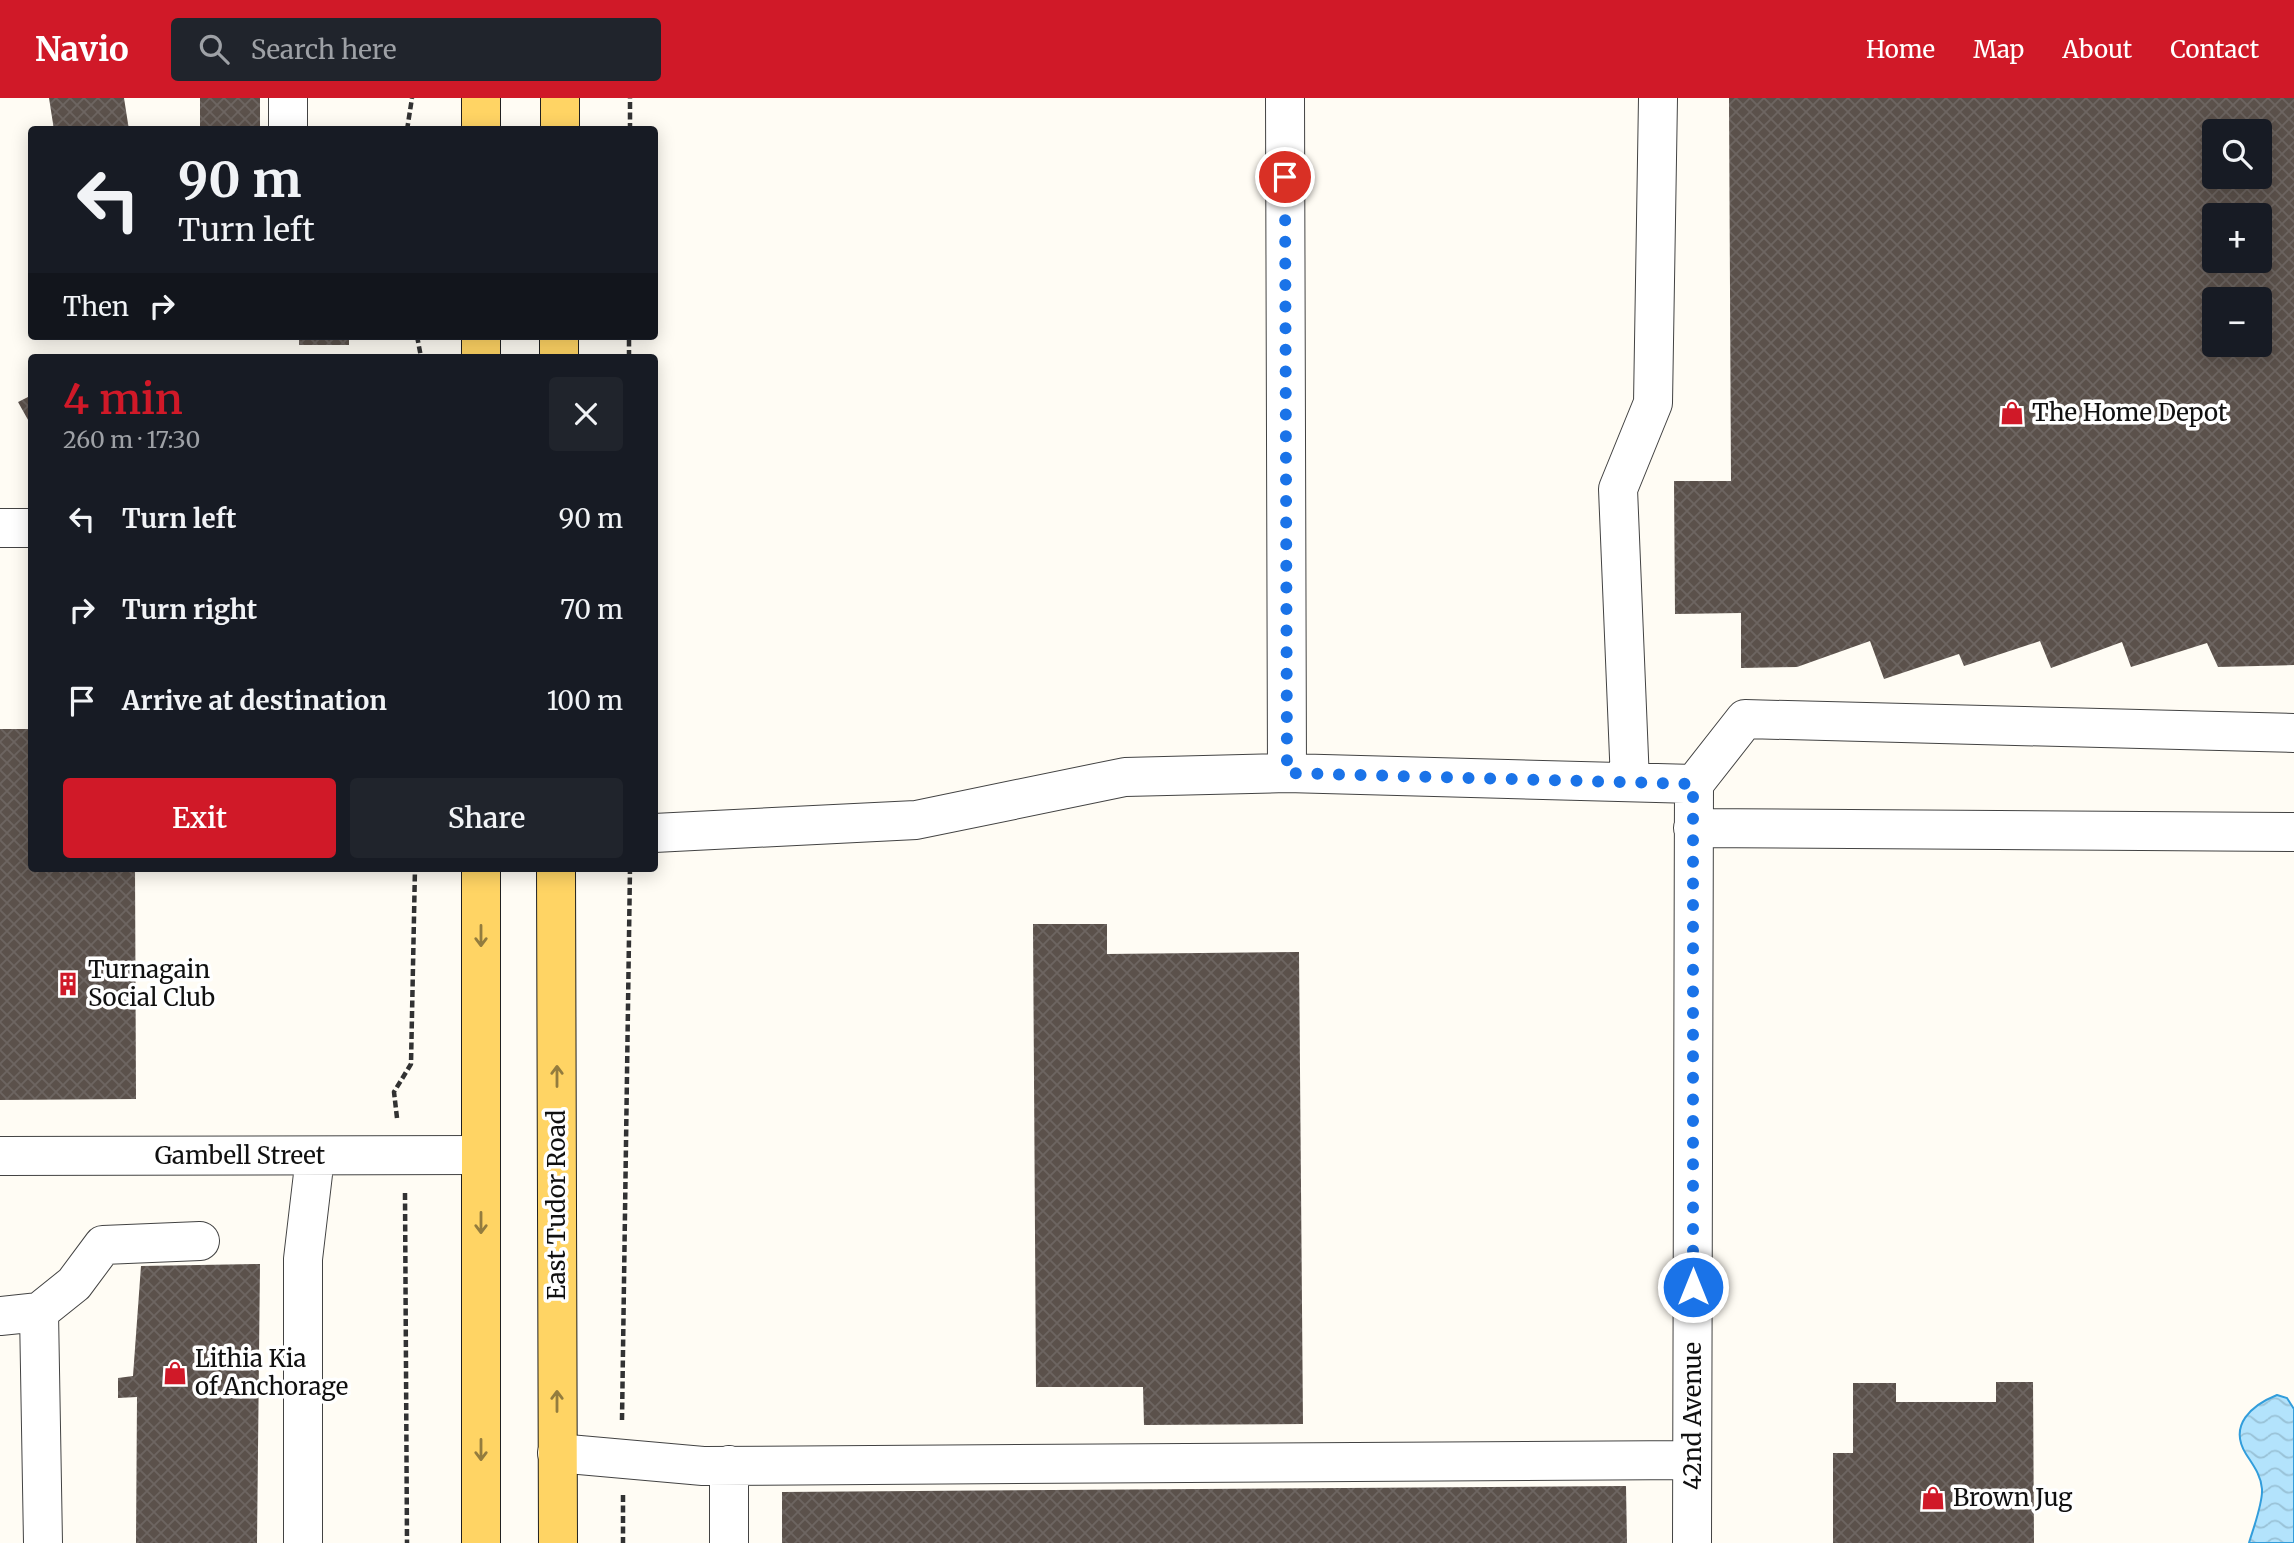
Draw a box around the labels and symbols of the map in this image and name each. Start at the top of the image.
pin [1255,147,1315,207]
place label: The Home Depot [2032,397,2228,428]
shop icon: The Home Depot [1998,399,2026,427]
one-way arrow [474,924,488,947]
place label: Turnagain Social Club [88,954,215,1013]
building icon: Turnagain Social Club [54,970,82,998]
one-way arrow [550,1065,564,1088]
street label: East Tudor Road [541,1110,572,1300]
street label: Gambell Street [155,1140,326,1171]
one-way arrow [474,1211,488,1234]
position arrow [1656,1250,1730,1324]
street label: 42nd Avenue [1677,1342,1708,1490]
place label: Lithia Kia of Anchorage [195,1343,348,1402]
shop icon: Lithia Kia of Anchorage [161,1359,189,1387]
one-way arrow [550,1390,564,1413]
one-way arrow [474,1439,488,1462]
place label: Brown Jug [1953,1482,2073,1513]
shop icon: Brown Jug [1919,1484,1947,1512]

